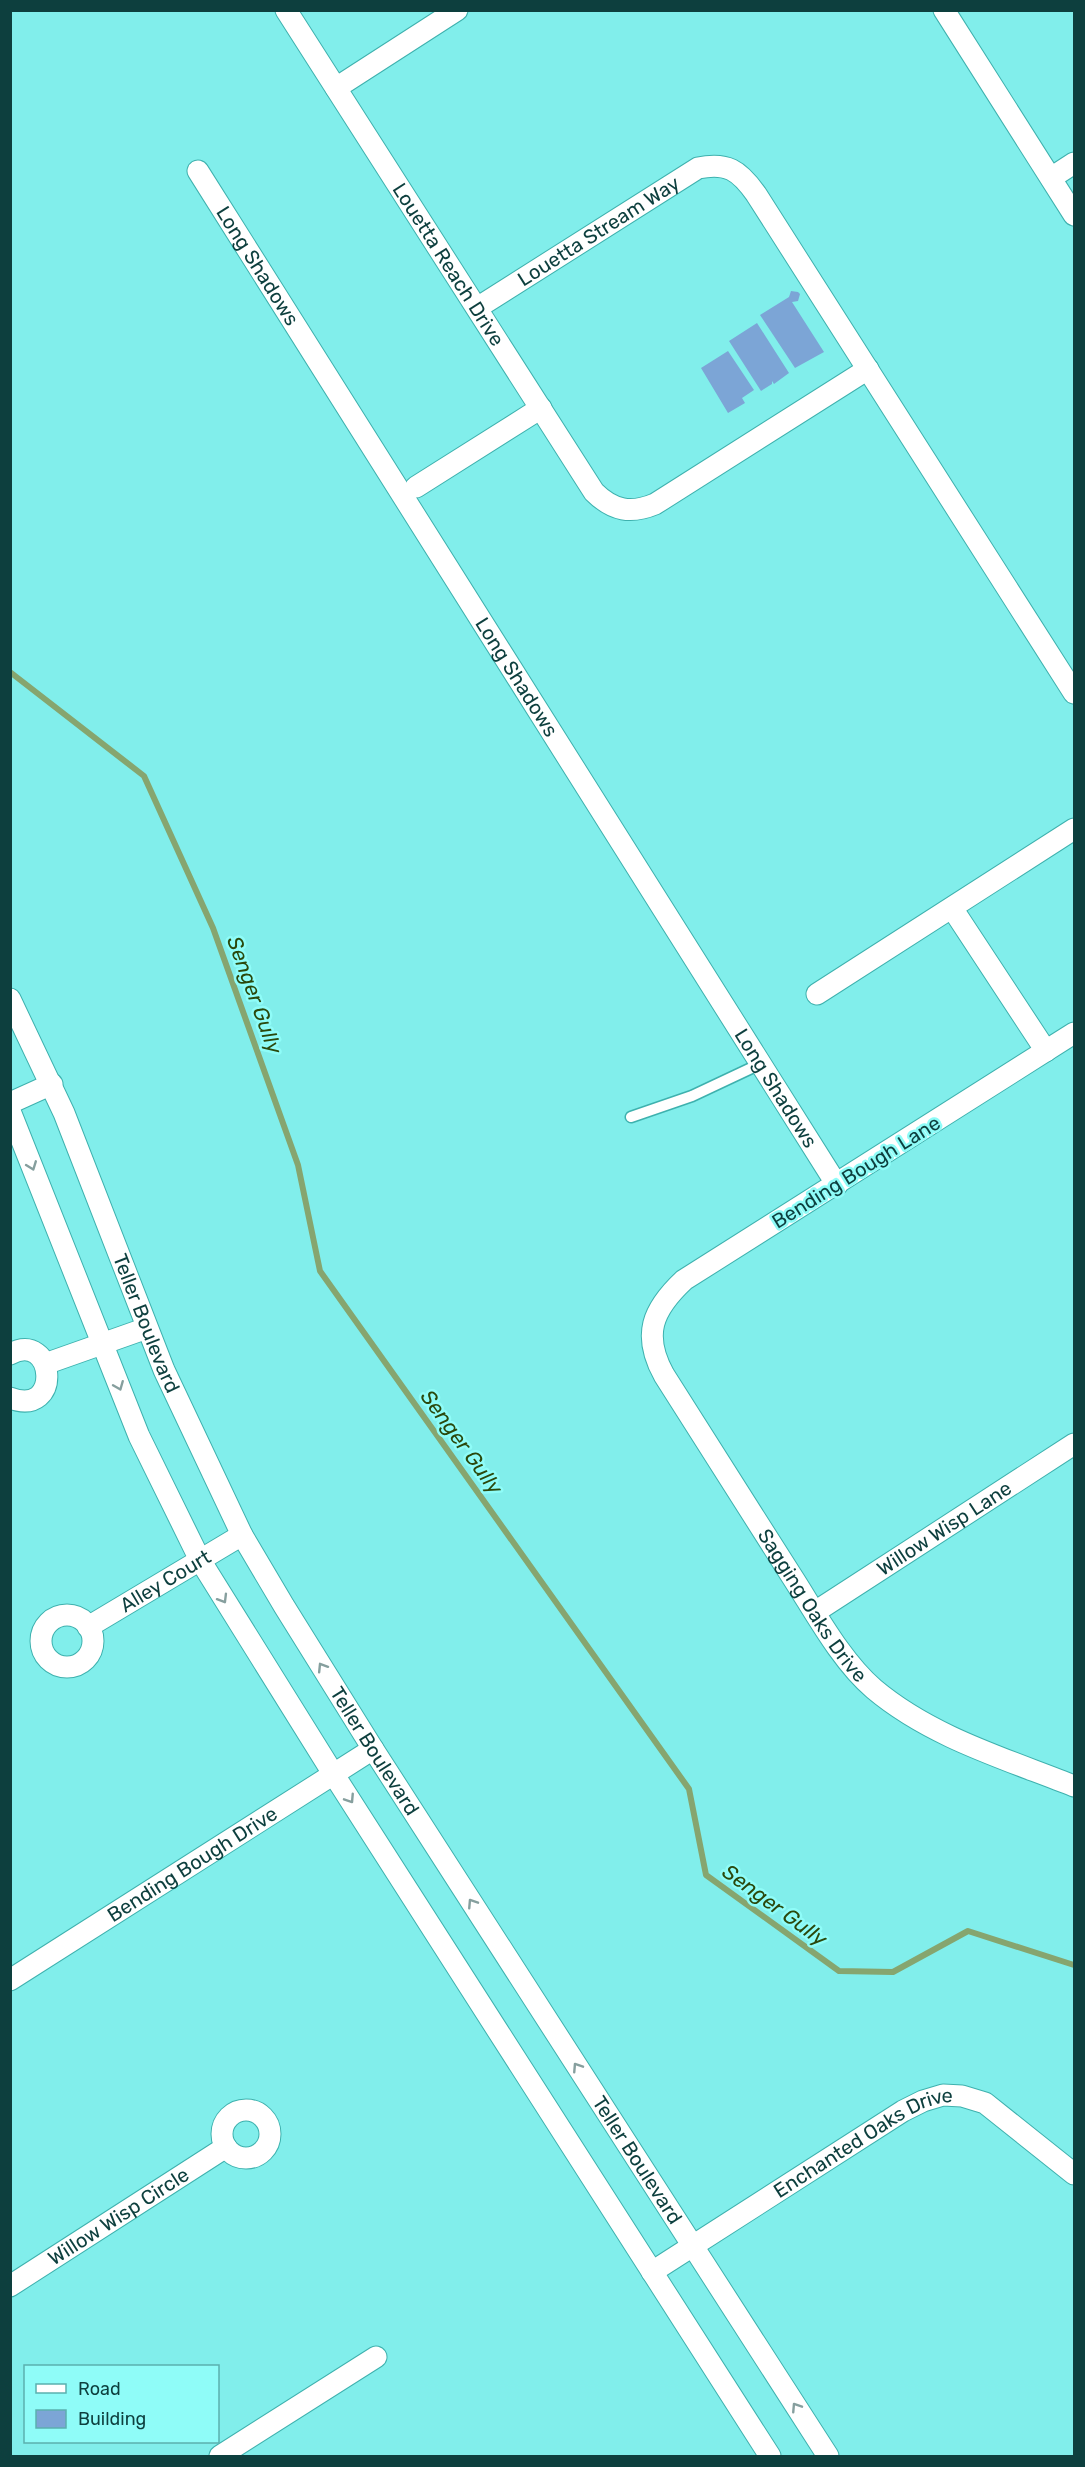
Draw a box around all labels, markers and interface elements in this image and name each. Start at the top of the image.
street label: Louetta Stream Way [513,171,684,291]
street label: Louetta Reach Drive [388,178,510,351]
street label: Long Shadows [211,202,304,330]
street label: Long Shadows [470,613,563,741]
water label: Senger Gully [222,933,288,1058]
street label: Long Shadows [729,1024,822,1152]
street label: Bending Bough Lane [767,1110,945,1234]
one-way arrow [25,1160,37,1171]
street label: Teller Boulevard [108,1250,185,1397]
one-way arrow [112,1380,124,1391]
water label: Senger Gully [416,1385,509,1500]
street label: Willow Wisp Lane [872,1476,1016,1581]
street label: Sagging Oaks Drive [753,1524,872,1687]
street label: Alley Court [115,1544,215,1617]
one-way arrow [216,1593,227,1603]
one-way arrow [318,1663,330,1673]
street label: Teller Boulevard [325,1682,424,1820]
one-way arrow [342,1793,354,1803]
street label: Bending Bough Drive [103,1801,282,1927]
water label: Senger Gully [718,1859,833,1952]
one-way arrow [467,1899,479,1909]
one-way arrow [572,2063,584,2073]
street label: Enchanted Oaks Drive [769,2083,953,2203]
street label: Teller Boulevard [587,2091,687,2228]
street label: Willow Wisp Circle [44,2162,193,2270]
legend [24,2365,219,2443]
text: Road [78,2378,121,2400]
one-way arrow [793,2403,804,2414]
text: Building [78,2408,146,2430]

